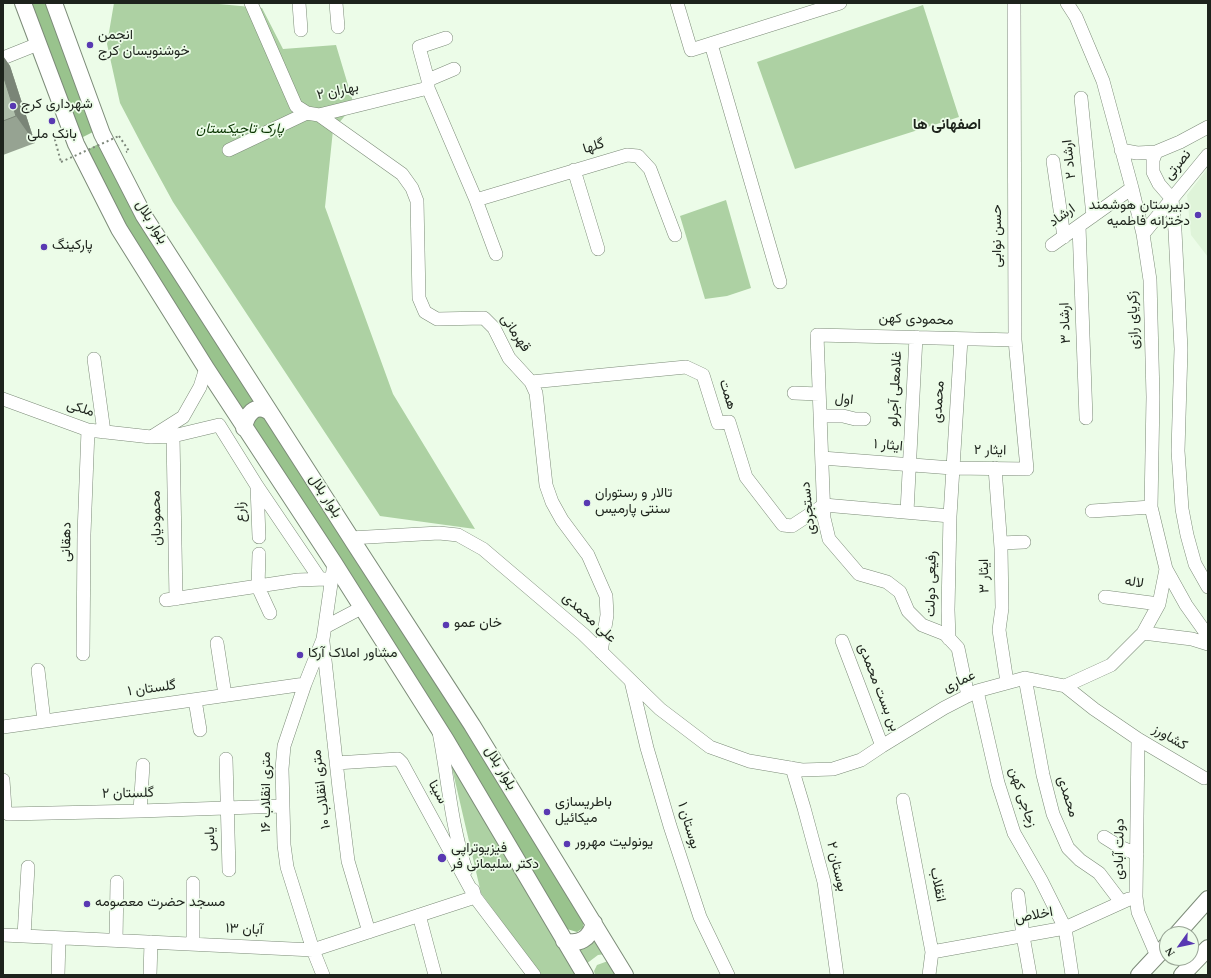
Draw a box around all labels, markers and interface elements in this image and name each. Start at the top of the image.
place label: انجمن خوشنویسان کرج [98,29,190,62]
marker: انجمن خوشنویسان کرج [85,40,95,50]
street label: بهاران ۲ [316,80,360,106]
place label: شهرداری کرج [21,98,93,114]
marker: شهرداری کرج [8,101,18,111]
marker: بانک ملی [47,116,57,126]
district label: اصفهانی ها [913,118,981,136]
park label: پارک تاجیکستان [196,123,284,139]
place label: بانک ملی [27,128,77,144]
street label: گلها [581,137,607,159]
street label: ارشاد ۲ [1061,139,1081,179]
street label: نصرتی [1162,148,1196,184]
street label: بلوار بلال [130,198,170,248]
place label: دبیرستان هوشمند دخترانه فاطمیه [1089,199,1190,232]
street label: ارشاد [1047,202,1079,232]
street label: حسن نوابی [991,204,1007,268]
marker: دبیرستان هوشمند دخترانه فاطمیه [1193,210,1203,220]
place label: پارکینگ [52,239,93,255]
marker: پارکینگ [39,242,49,252]
street label: زکریای رازی [1126,290,1144,350]
street label: ارشاد ۳ [1058,302,1076,344]
street label: محمودی کهن [878,311,954,331]
street label: قهرمانی [495,312,533,356]
street label: غلامعلی آجرلو [887,351,907,427]
street label: همت [713,378,739,412]
street label: محمدی [930,380,950,424]
street label: اول [834,392,854,410]
street label: ملکی [64,398,96,422]
street label: ۱ ایثار [873,437,903,457]
street label: ایثار ۲ [974,443,1006,461]
street label: بلوار بلال [304,472,344,522]
street label: دستجردی [799,481,821,535]
place label: تالار و رستوران سنتی پارمیس [595,487,672,520]
street label: محمودیان [149,490,167,546]
marker: تالار و رستوران سنتی پارمیس [582,498,592,508]
street label: زارع [233,501,251,523]
street label: دهقانی [59,522,77,562]
street label: رفیعی دولت [924,551,942,617]
street label: ایثار ۳ [977,559,995,593]
street label: لاله [1123,574,1145,594]
street label: علی محمدی [558,590,618,648]
place label: خان عمو [454,617,502,633]
marker: خان عمو [441,620,451,630]
street label: بن بست محمدی [852,642,902,734]
place label: مشاور املاک آرکا [308,647,398,663]
marker: مشاور املاک آرکا [295,650,305,660]
street label: عماری [941,668,979,698]
street label: گلستان ۱ [127,678,177,702]
street label: کشاورز [1149,722,1189,756]
street label: بلوار بلال [479,744,519,794]
street label: ۱۰ متری انقلاب [310,748,336,830]
street label: ۱۶ متری انقلاب [260,751,276,833]
street label: زجاجی کهن [1003,766,1039,830]
street label: محمدی [1052,774,1080,820]
street label: سینا [423,778,449,808]
street label: گلستان ۲ [102,786,154,804]
place label: باطریسازی میکائیل [555,796,612,828]
street label: بوستان ۱ [672,801,702,851]
marker: باطریسازی میکائیل [542,807,552,817]
street label: دولت آبادی [1112,818,1130,880]
street label: یاس [203,827,221,851]
place label: یونولیت مهرور [575,836,653,852]
marker: یونولیت مهرور [562,839,572,849]
street label: بوستان ۲ [821,840,849,894]
place label: فیزیوتراپی دکتر سلیمانی فر [451,842,539,874]
marker: فیزیوتراپی دکتر سلیمانی فر [436,852,448,864]
street label: انقلاب [924,866,948,904]
place label: مسجد حضرت معصومه [95,896,225,912]
marker: مسجد حضرت معصومه [82,899,92,909]
street label: اخلاص [1014,905,1054,929]
street label: ۱۳ آبان [225,922,263,940]
north arrow [1159,926,1199,966]
text: N [1163,945,1177,959]

